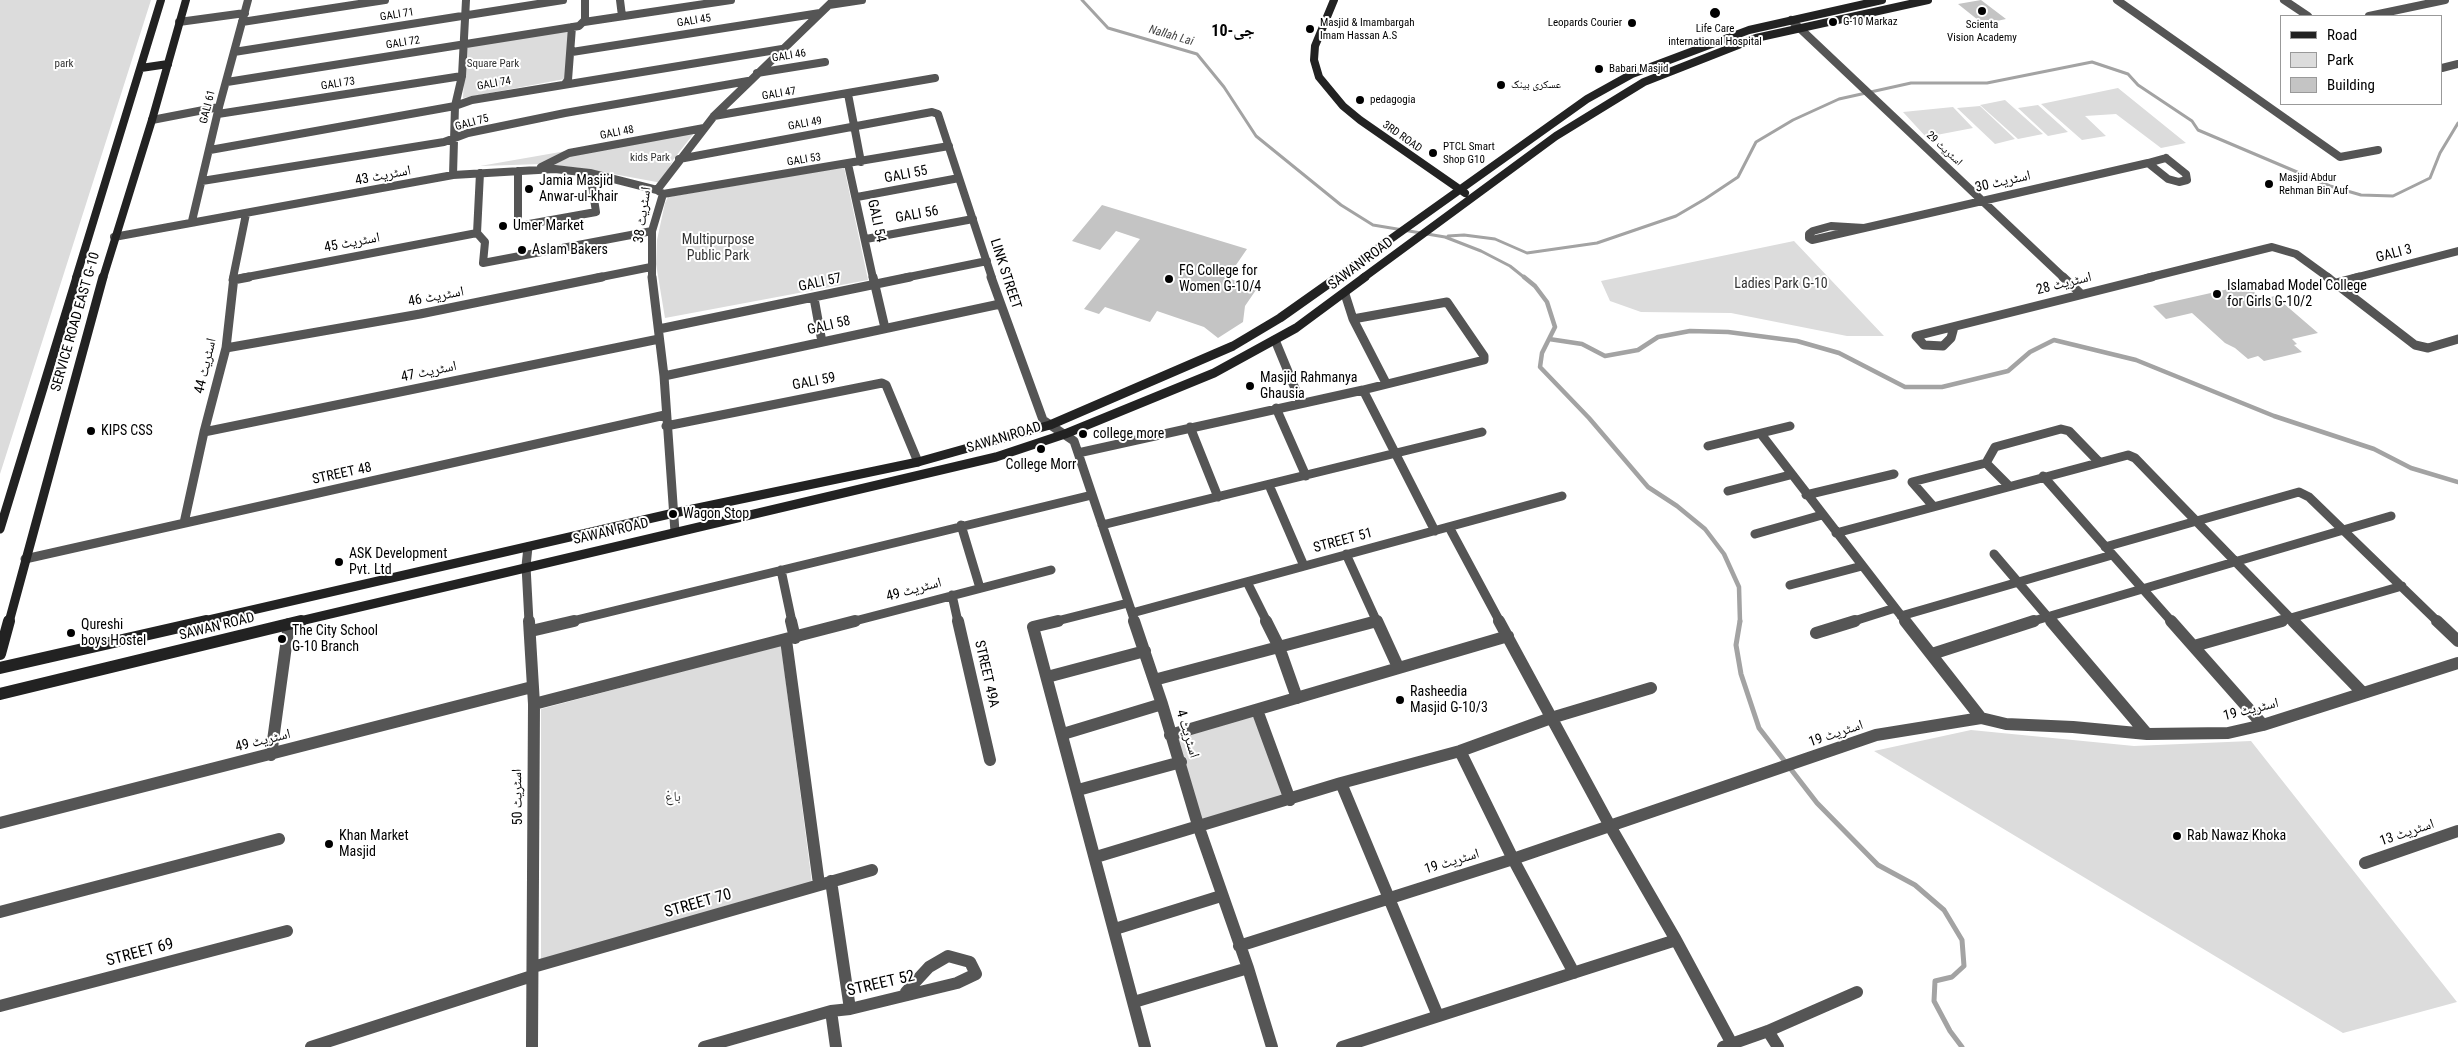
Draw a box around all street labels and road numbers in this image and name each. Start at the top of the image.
street label: GALI 71 [379,6,415,24]
street label: GALI 45 [676,12,712,30]
street label: GALI 72 [385,34,421,52]
street label: GALI 46 [771,47,807,65]
street label: GALI 73 [320,75,356,93]
street label: GALI 74 [476,75,512,93]
street label: GALI 47 [761,85,797,103]
street label: GALI 61 [197,89,219,125]
street label: GALI 75 [454,112,490,134]
street label: GALI 49 [787,115,823,133]
street label: 3RD ROAD [1380,119,1424,155]
street label: GALI 48 [599,123,635,143]
street label: اسٹریٹ 29 [1923,129,1965,169]
street label: GALI 53 [786,151,822,169]
street label: اسٹریٹ 43 [354,162,412,190]
street label: GALI 55 [883,163,929,187]
street label: اسٹریٹ 30 [1974,167,2032,197]
street label: اسٹریٹ 38 [631,186,655,244]
street label: GALI 54 [863,198,889,244]
street label: GALI 56 [894,203,940,227]
street label: اسٹریٹ 45 [323,229,381,257]
street label: SAWAN ROAD [1325,234,1397,294]
street label: LINK STREET [986,237,1024,311]
street label: GALI 3 [2374,241,2414,267]
street label: SERVICE ROAD EAST G-10 [48,250,104,394]
street label: اسٹریٹ 28 [2035,269,2093,299]
street label: GALI 57 [797,270,843,296]
street label: اسٹریٹ 46 [407,283,465,311]
street label: GALI 58 [806,313,852,339]
street label: اسٹریٹ 44 [191,337,221,395]
street label: اسٹریٹ 47 [400,358,458,386]
street label: GALI 59 [791,370,837,394]
street label: SAWAN ROAD [965,419,1043,457]
street label: STREET 48 [311,460,373,488]
street label: SAWAN ROAD [572,515,650,549]
street label: STREET 51 [1312,525,1374,557]
street label: اسٹریٹ 49 [885,575,943,605]
street label: SAWAN ROAD [178,610,256,644]
street label: STREET 49A [970,639,1002,709]
street label: اسٹریٹ 19 [2222,695,2280,725]
street label: اسٹریٹ 4 [1172,708,1202,760]
street label: اسٹریٹ 19 [1807,717,1865,751]
street label: اسٹریٹ 49 [234,726,292,756]
street label: اسٹریٹ 50 [509,769,527,825]
street label: اسٹریٹ 13 [2378,816,2436,850]
street label: اسٹریٹ 19 [1423,846,1481,878]
street label: STREET 70 [662,885,734,923]
street label: STREET 69 [104,935,176,971]
street label: STREET 52 [845,967,917,1001]

